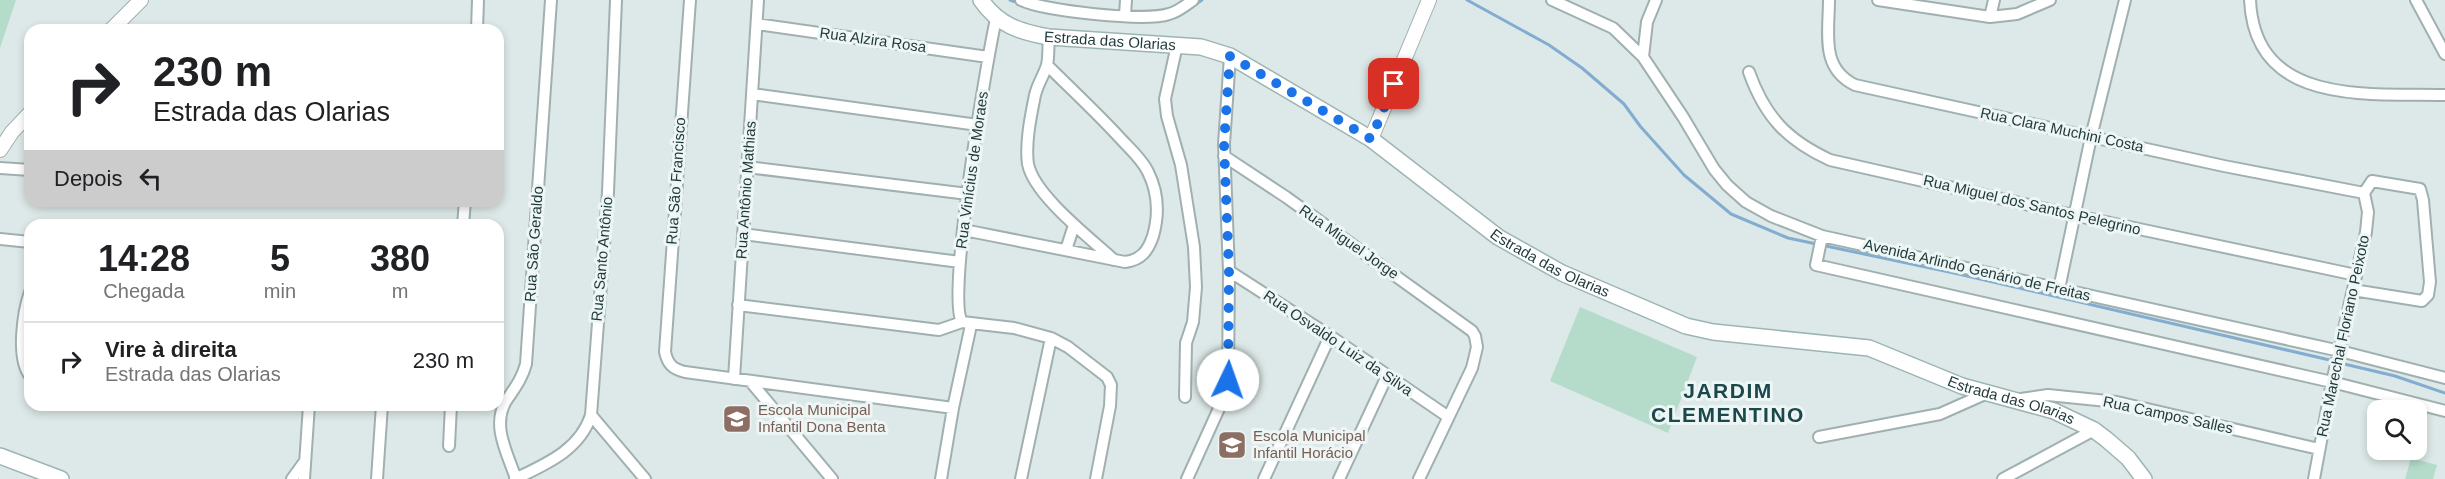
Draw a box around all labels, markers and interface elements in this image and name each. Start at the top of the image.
street label: Rua Alzira Rosa [819,24,928,55]
street label: Estrada das Olarias [1044,28,1176,53]
icon: right [54,48,132,126]
text: 230 m [153,48,272,95]
pin [1368,58,1419,109]
icon: arrive [1377,67,1410,100]
street label: Rua Vinícius de Moraes [952,90,991,250]
text: Estrada das Olarias [153,97,390,127]
street label: Rua Clara Muchini Costa [1979,104,2146,155]
street label: Rua São Francisco [663,117,688,245]
street label: Rua Antônio Mathias [732,120,759,260]
icon: left [134,162,167,195]
text: Depois [54,166,122,191]
street label: Rua Miguel dos Santos Pelegrino [1922,171,2142,238]
street label: Rua São Geraldo [521,186,546,302]
street label: Rua Santo Antônio [588,196,615,322]
street label: Rua Miguel Jorge [1296,201,1402,282]
street label: Estrada das Olarias [1487,225,1612,300]
street label: Rua Marechal Floriano Peixoto [2313,233,2372,438]
street label: Avenida Arlindo Genário de Freitas [1862,235,2092,304]
text: 14:28 [98,238,190,279]
text: 5 [270,238,290,279]
text: 380 [370,238,430,279]
text: Chegada [103,280,185,302]
text: min [264,280,296,302]
text: m [392,280,408,302]
street label: Rua Osvaldo Luiz da Silva [1261,286,1416,399]
text: Vire à direita [105,337,237,362]
icon: right [54,345,87,378]
text: 230 m [413,348,474,373]
position arrow [1196,348,1260,412]
text: Estrada das Olarias [105,363,281,385]
street label: Estrada das Olarias [1945,372,2077,428]
district label: JARDIM CLEMENTINO [1651,379,1805,426]
street label: Rua Campos Salles [2102,392,2235,437]
map controls [2367,400,2427,460]
button: search [2367,400,2427,460]
place label: Escola Municipal Infantil Dona Benta [758,401,886,435]
school or university icon: Escola Municipal Infantil Dona Benta [721,403,753,435]
place label: Escola Municipal Infantil Horácio [1253,427,1366,461]
school or university icon: Escola Municipal Infantil Horácio [1216,429,1248,461]

